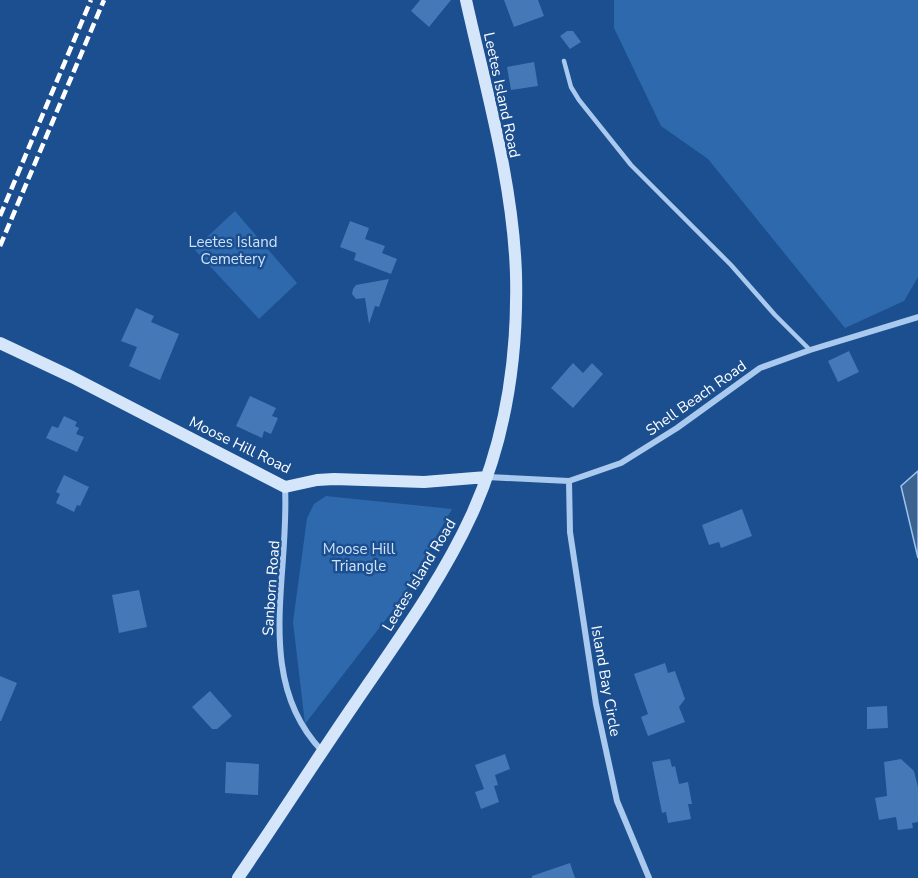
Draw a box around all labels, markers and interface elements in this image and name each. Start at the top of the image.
street label: Leetes Island Road [479,30,525,160]
park label: Leetes Island Cemetery [189,232,277,269]
street label: Shell Beach Road [642,356,750,440]
street label: Moose Hill Road [186,412,294,478]
street label: Leetes Island Road [378,515,460,635]
park label: Moose Hill Triangle [323,539,396,576]
street label: Sanborn Road [258,540,284,636]
street label: Island Bay Circle [586,624,626,738]

